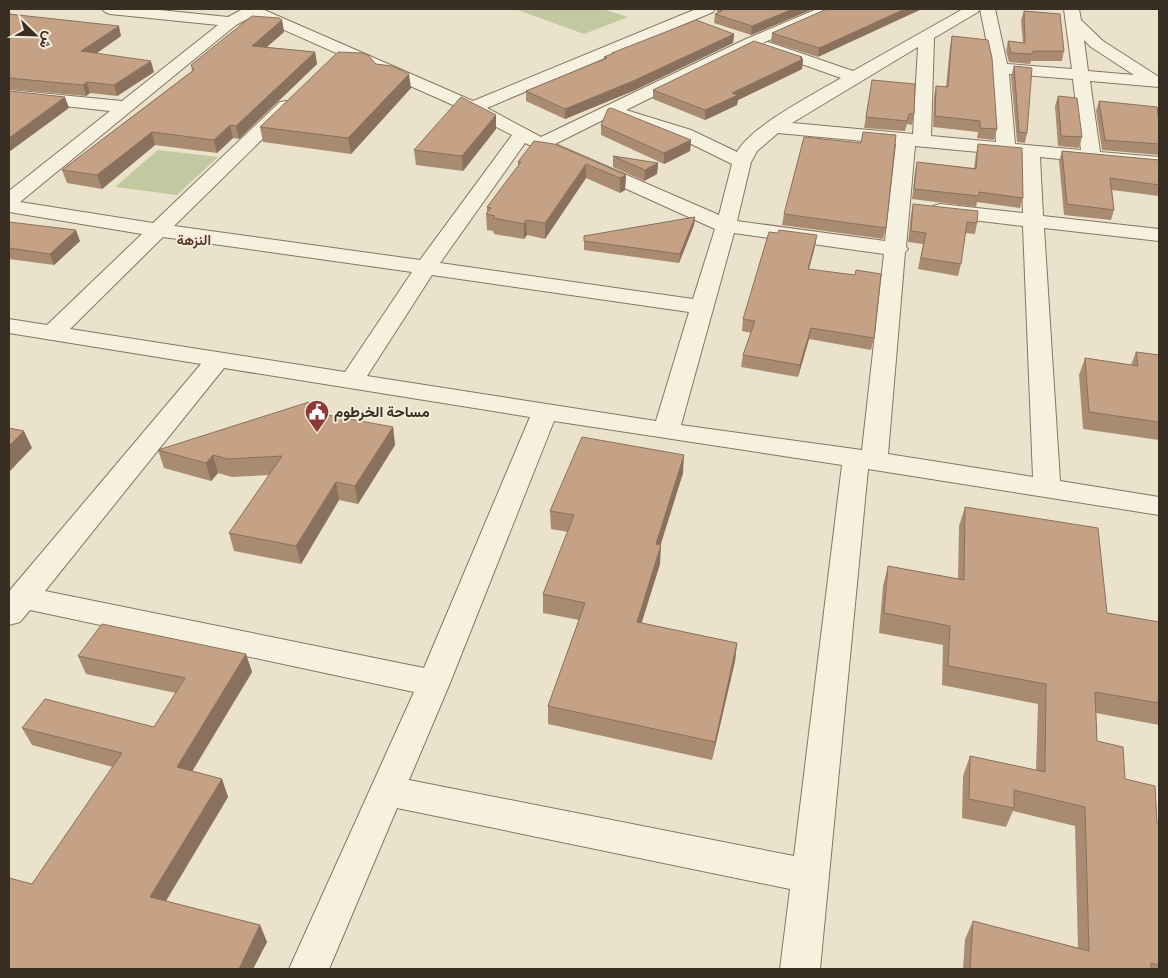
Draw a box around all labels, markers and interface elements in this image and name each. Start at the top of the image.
north arrow [10,10,60,60]
text: ش [34,28,59,52]
district label: النزهة [177,230,211,250]
public building icon: مساحة الخرطوم [304,399,330,433]
place label: مساحة الخرطوم [334,401,430,422]

